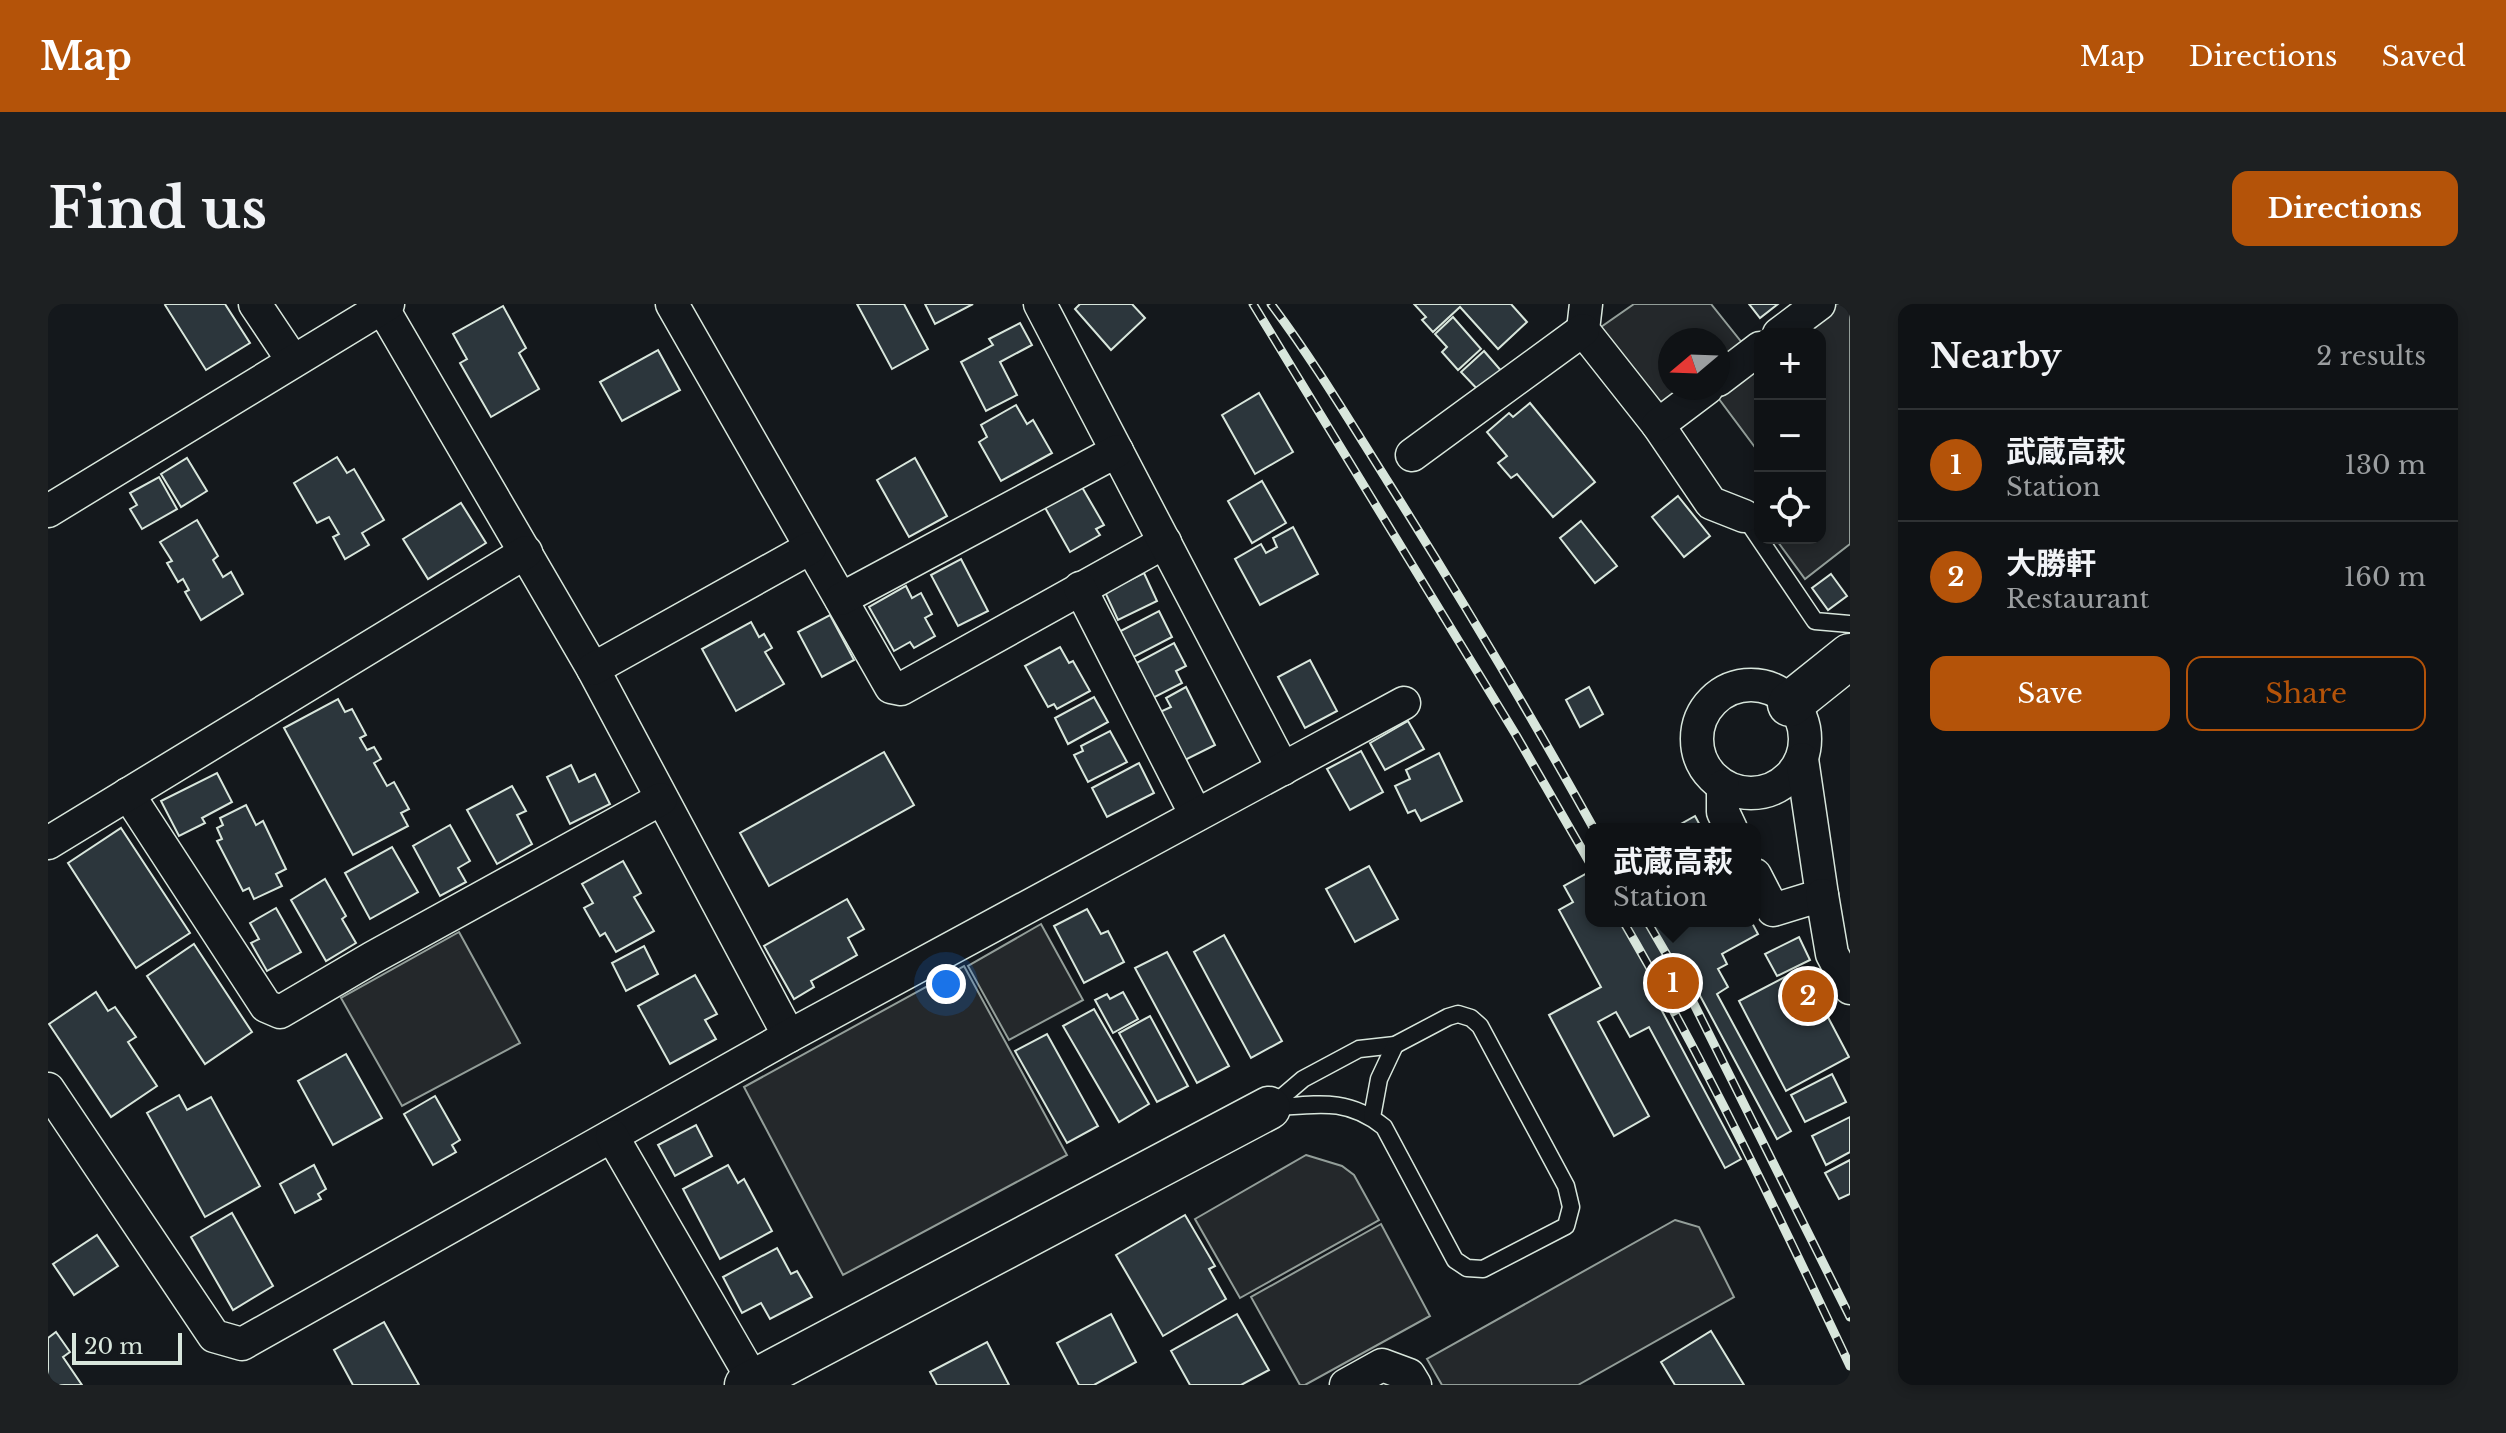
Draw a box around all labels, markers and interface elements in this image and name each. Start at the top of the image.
text: Map [40,33,132,80]
text: Map [2080,39,2145,74]
text: Directions [2189,39,2338,74]
text: Saved [2382,39,2466,74]
button: Directions [2232,171,2458,246]
text: Find us [48,174,267,243]
north arrow [1658,328,1730,400]
map controls [1754,328,1826,544]
button: + [1754,328,1826,400]
text: Nearby [1930,335,2062,377]
text: 2 results [2316,340,2426,372]
button: − [1754,400,1826,472]
text: 武蔵高萩 [2006,433,2126,470]
text: 1 [1950,449,1962,481]
text: 130 m [2344,449,2426,481]
text: Station [2006,471,2100,503]
button: locate [1754,472,1826,544]
text: 大勝軒 [2006,545,2096,582]
text: 2 [1948,561,1964,593]
text: 160 m [2344,561,2426,593]
text: Restaurant [2006,583,2149,615]
button: Save [1930,656,2170,731]
button: Share [2186,656,2426,731]
popup [1585,823,1761,927]
text: 武蔵高萩 [1613,843,1733,880]
text: Station [1613,881,1707,913]
pin: 1 [1647,953,1699,1013]
your location [926,964,966,1004]
pin: 2 [1782,966,1834,1026]
scale bar [72,1329,182,1365]
text: 20 m [84,1333,143,1360]

